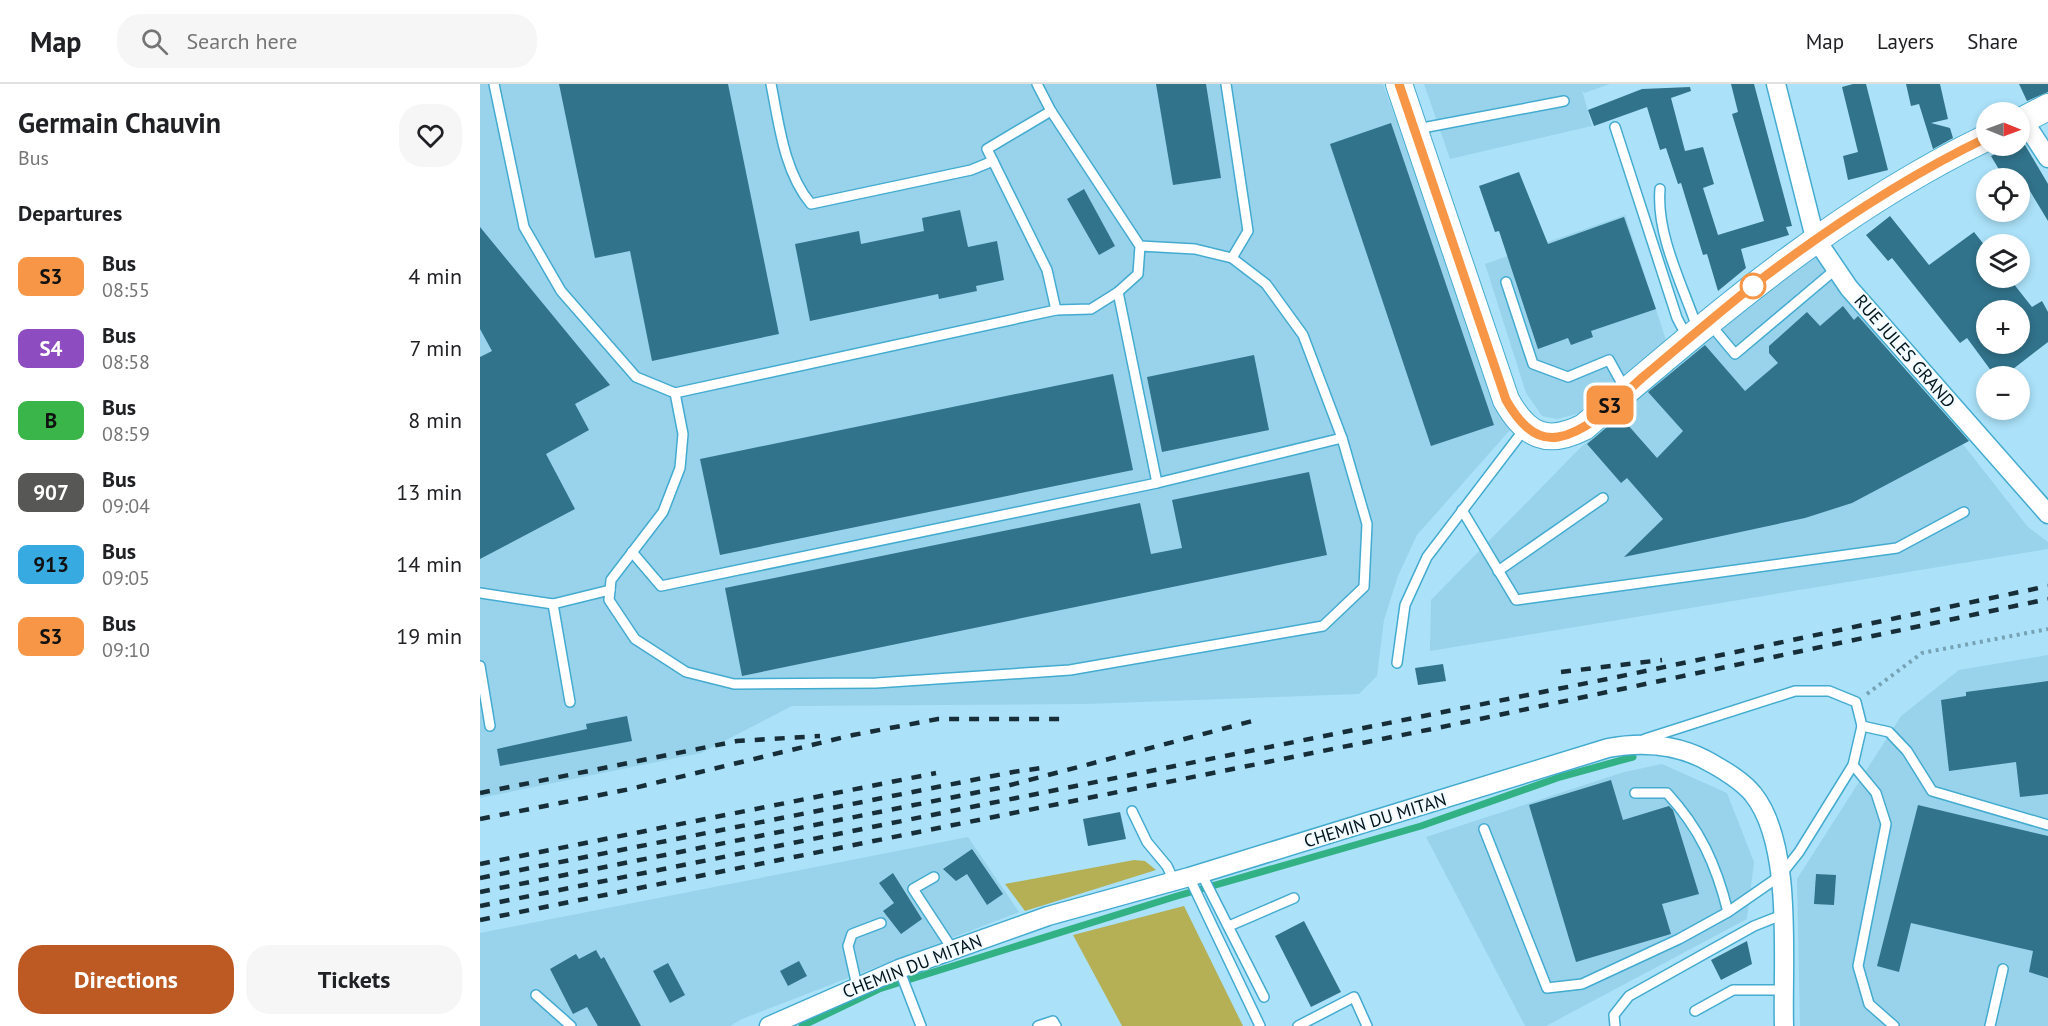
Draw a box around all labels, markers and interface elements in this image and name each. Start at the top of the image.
search box [117,14,537,68]
text: Map [30,23,81,60]
icon: search [138,25,171,58]
text: Search here [186,27,297,55]
text: Map [1806,28,1844,55]
text: Layers [1877,28,1934,55]
text: Share [1967,28,2018,55]
north arrow [1976,102,2030,156]
map controls [1976,102,2030,420]
text: Germain Chauvin [18,104,221,141]
button: heart [399,104,462,167]
text: Bus [18,145,49,171]
button: locate [1976,168,2030,222]
text: Departures [18,199,122,227]
button: layers [1976,234,2030,288]
text: Bus [102,249,136,277]
text: 4 min [408,262,462,290]
text: S3 [39,263,63,290]
unlabelled marker [1740,273,1766,299]
text: 08:55 [102,277,150,303]
street label: RUE JULES GRAND [1849,290,1961,412]
button: + [1976,300,2030,354]
text: Bus [102,321,136,349]
text: 7 min [410,334,462,362]
text: S4 [39,335,63,362]
text: 08:58 [102,349,150,375]
button: − [1976,366,2030,420]
line badge: S3 [1583,386,1637,424]
text: S3 [1598,392,1622,419]
text: Bus [102,393,136,421]
text: 8 min [408,406,462,434]
text: B [45,407,57,434]
text: 08:59 [102,421,150,447]
text: Bus [102,465,136,493]
text: 13 min [396,478,462,506]
text: 907 [33,479,69,506]
text: 09:04 [102,493,150,519]
text: Bus [102,537,136,565]
text: 14 min [396,550,462,578]
text: 913 [33,551,69,578]
text: 09:05 [102,565,150,591]
text: Bus [102,609,136,637]
text: 19 min [396,622,462,650]
text: S3 [39,623,63,650]
text: 09:10 [102,637,150,663]
street label: CHEMIN DU MITAN [1301,787,1449,853]
street label: CHEMIN DU MITAN [839,929,985,1003]
button: Directions [18,945,234,1014]
button: Tickets [246,945,462,1014]

